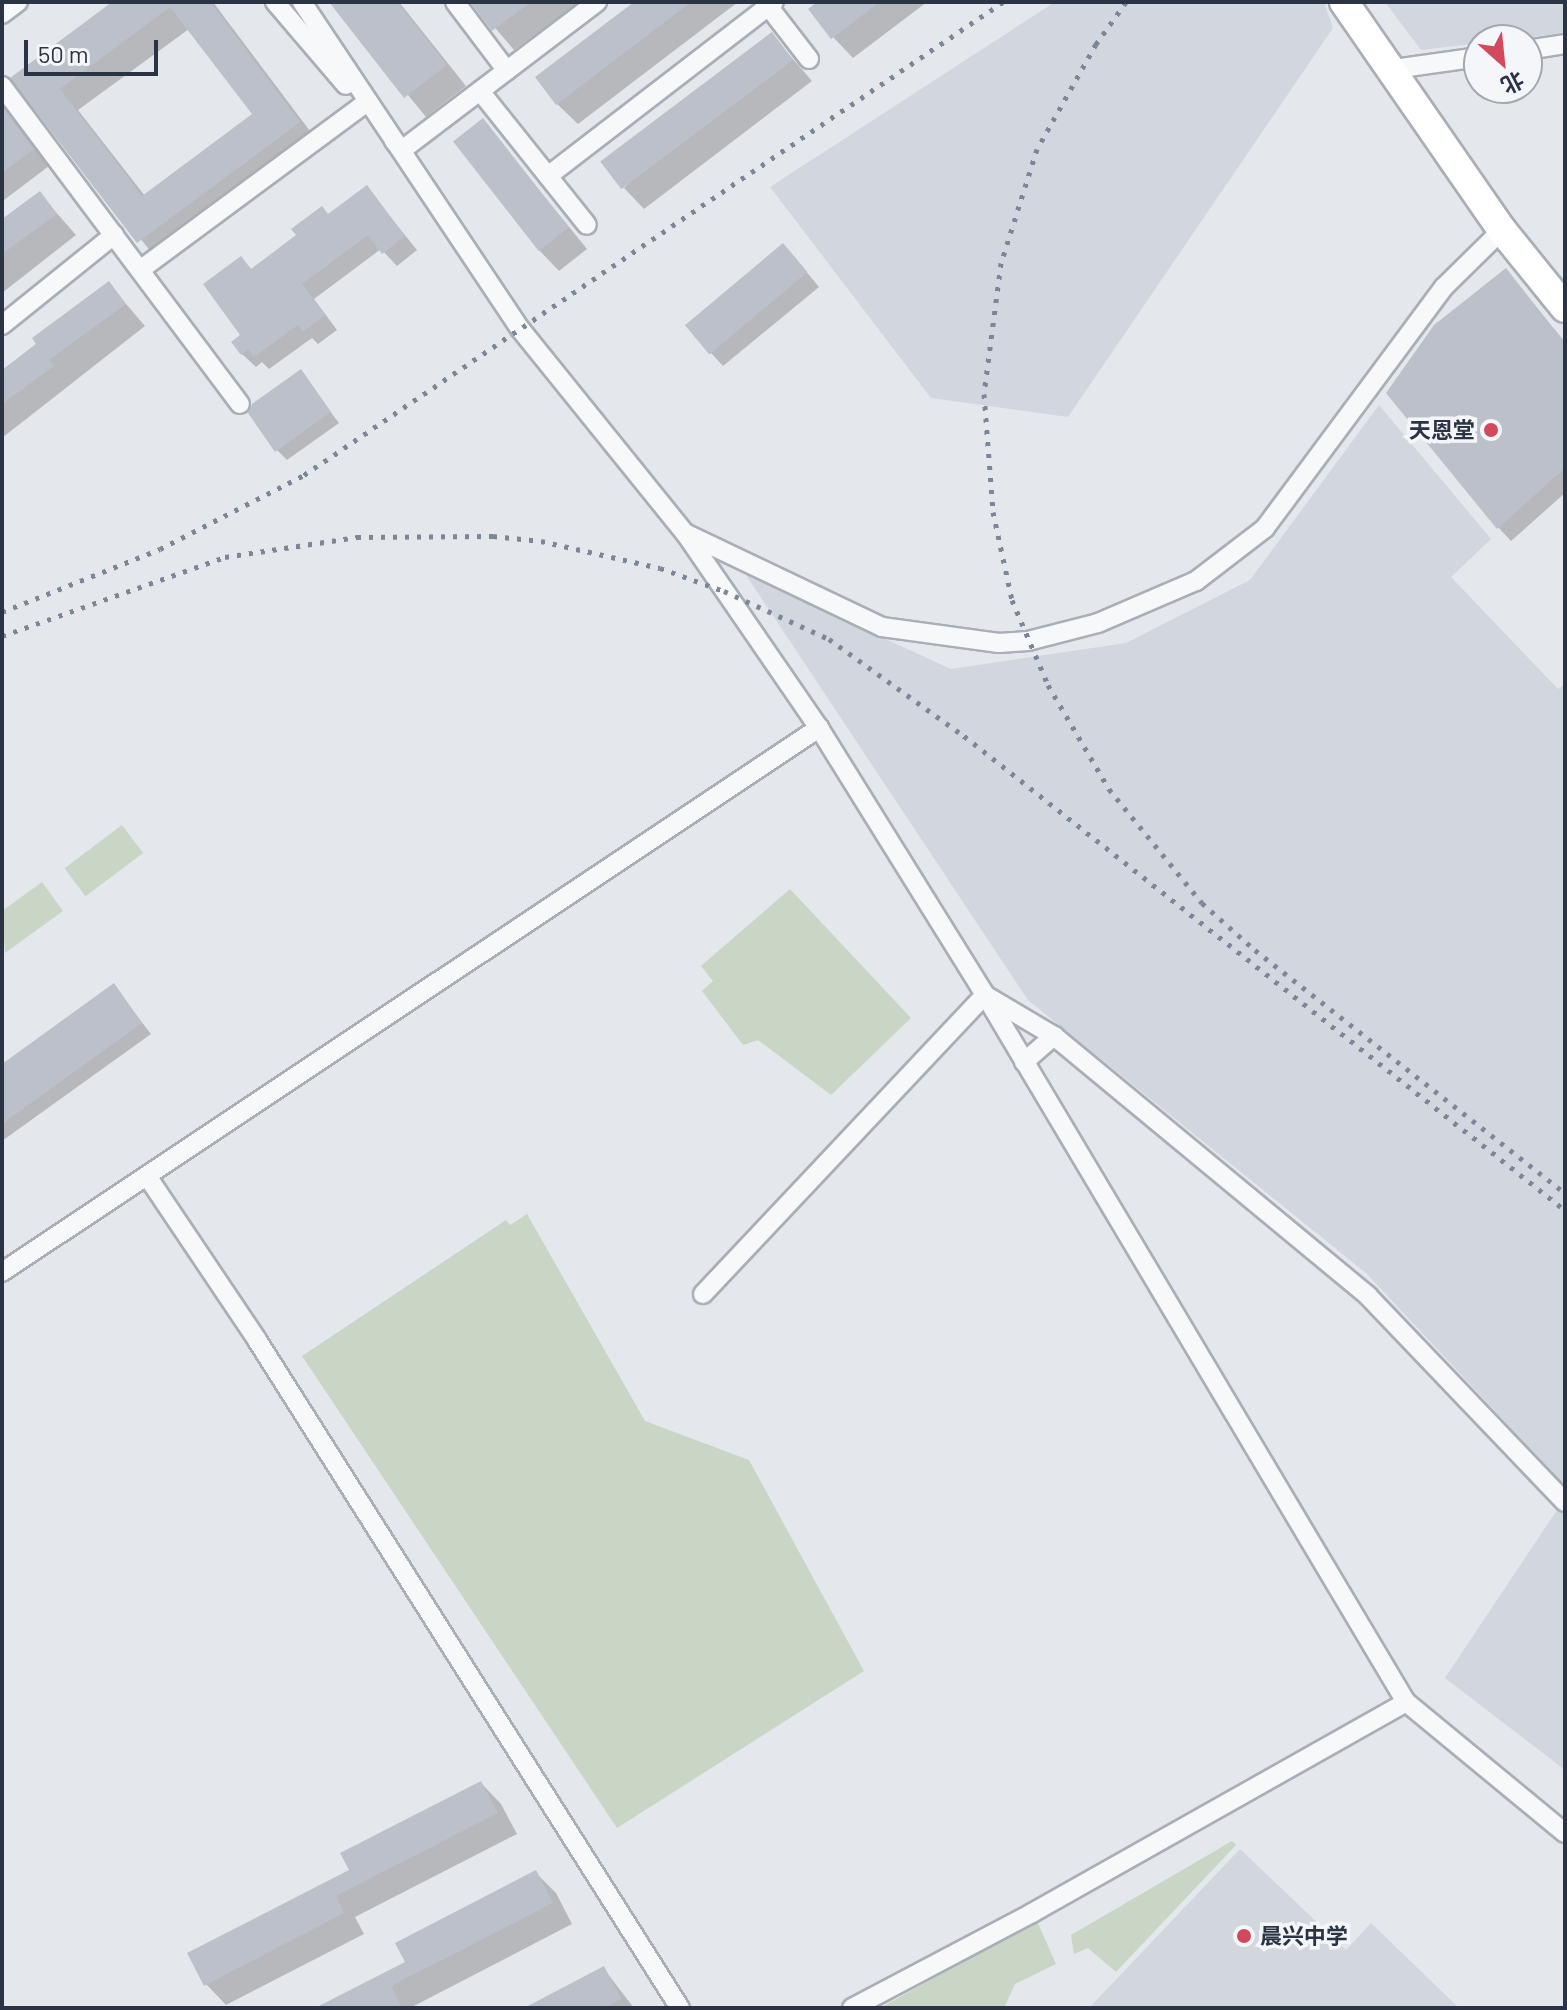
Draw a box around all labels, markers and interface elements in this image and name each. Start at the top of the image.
scale bar [28,24,162,74]
north arrow [1463,24,1543,104]
text: 50 m [38,39,89,68]
text: 北 [1497,67,1529,100]
place label: 天恩堂 [1409,417,1475,443]
marker: 天恩堂 [1482,421,1500,439]
place label: 晨兴中学 [1260,1923,1348,1949]
marker: 晨兴中学 [1235,1927,1253,1945]

